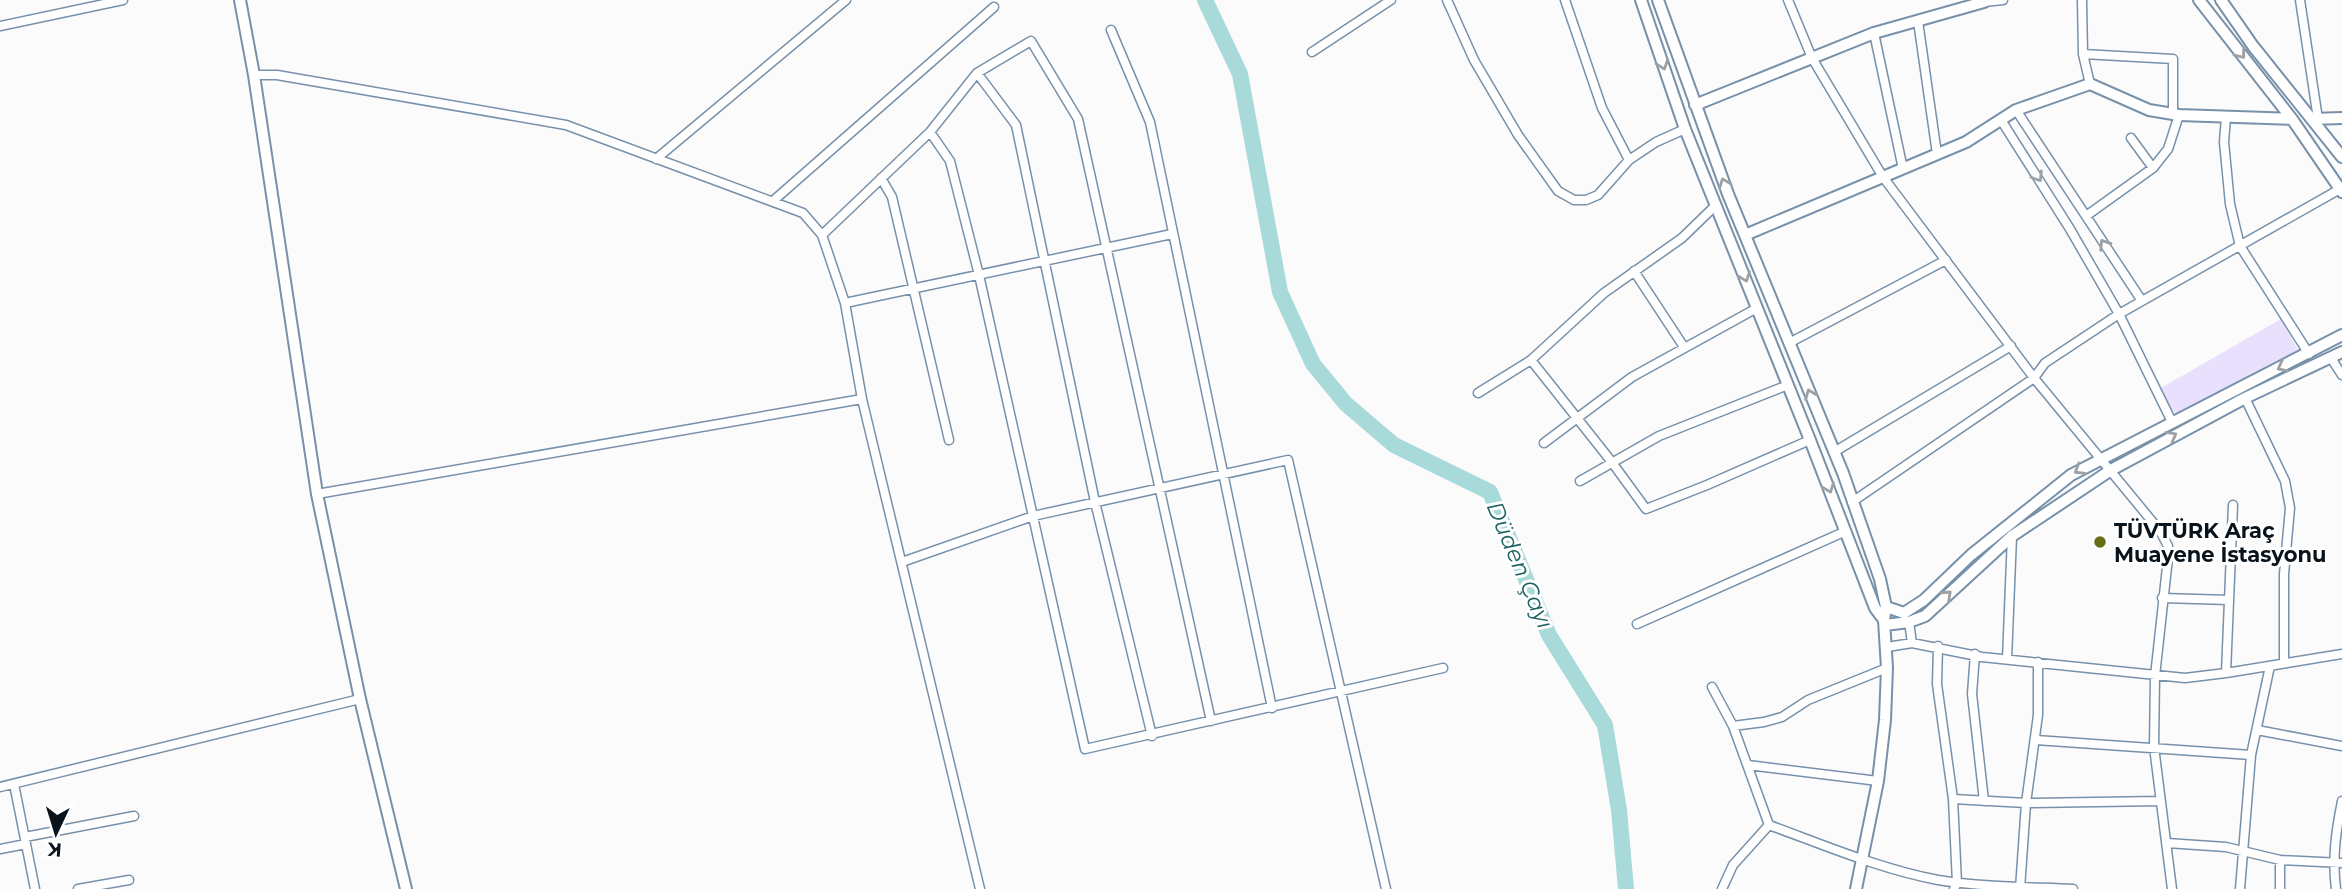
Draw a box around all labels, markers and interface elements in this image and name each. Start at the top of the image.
one-way arrow [2233,46,2246,58]
one-way arrow [1655,58,1669,70]
one-way arrow [2030,169,2043,182]
one-way arrow [1719,178,1733,190]
one-way arrow [2099,239,2112,252]
one-way arrow [1736,270,1750,282]
one-way arrow [2277,359,2289,373]
one-way arrow [1805,389,1819,401]
one-way arrow [2165,431,2177,444]
one-way arrow [2074,462,2087,475]
one-way arrow [1821,482,1835,494]
water label: Düden Çayı [1481,497,1559,633]
place label: TÜVTÜRK Araç Muayene İstasyonu [2114,517,2326,567]
marker: TÜVTÜRK Araç Muayene İstasyonu [2092,534,2108,550]
one-way arrow [1939,591,1952,604]
north arrow [21,798,91,868]
text: K [46,837,63,861]

